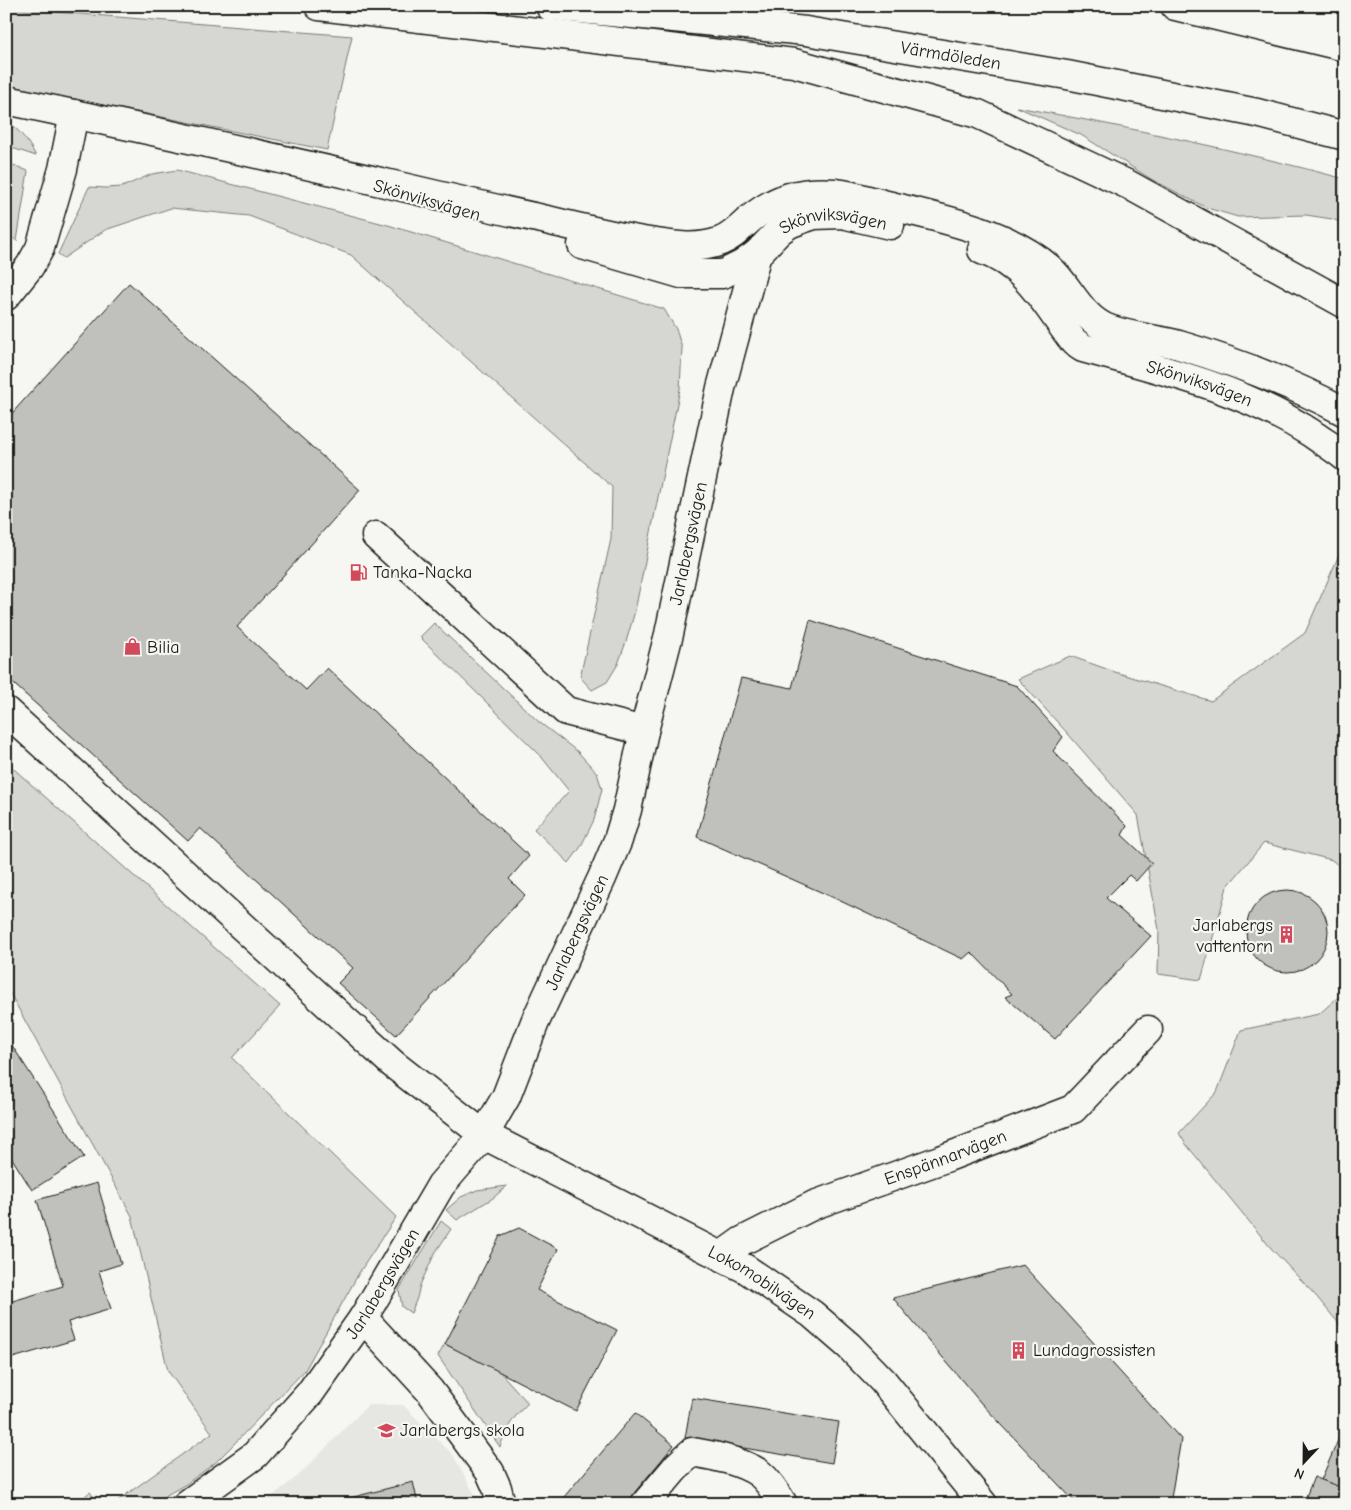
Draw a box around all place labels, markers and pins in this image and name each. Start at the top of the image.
fuel station icon: Tanka-Nacka [349,562,369,582]
place label: Tanka-Nacka [373,562,472,583]
shop icon: Bilia [123,637,143,657]
place label: Bilia [147,637,180,658]
place label: Jarlabergs vattentorn [1193,915,1273,957]
building icon: Jarlabergs vattentorn [1277,925,1297,945]
building icon: Lundagrossisten [1009,1340,1029,1360]
place label: Lundagrossisten [1033,1340,1156,1361]
school or university icon: Jarlabergs skola [376,1420,396,1440]
place label: Jarlabergs skola [400,1420,525,1441]

